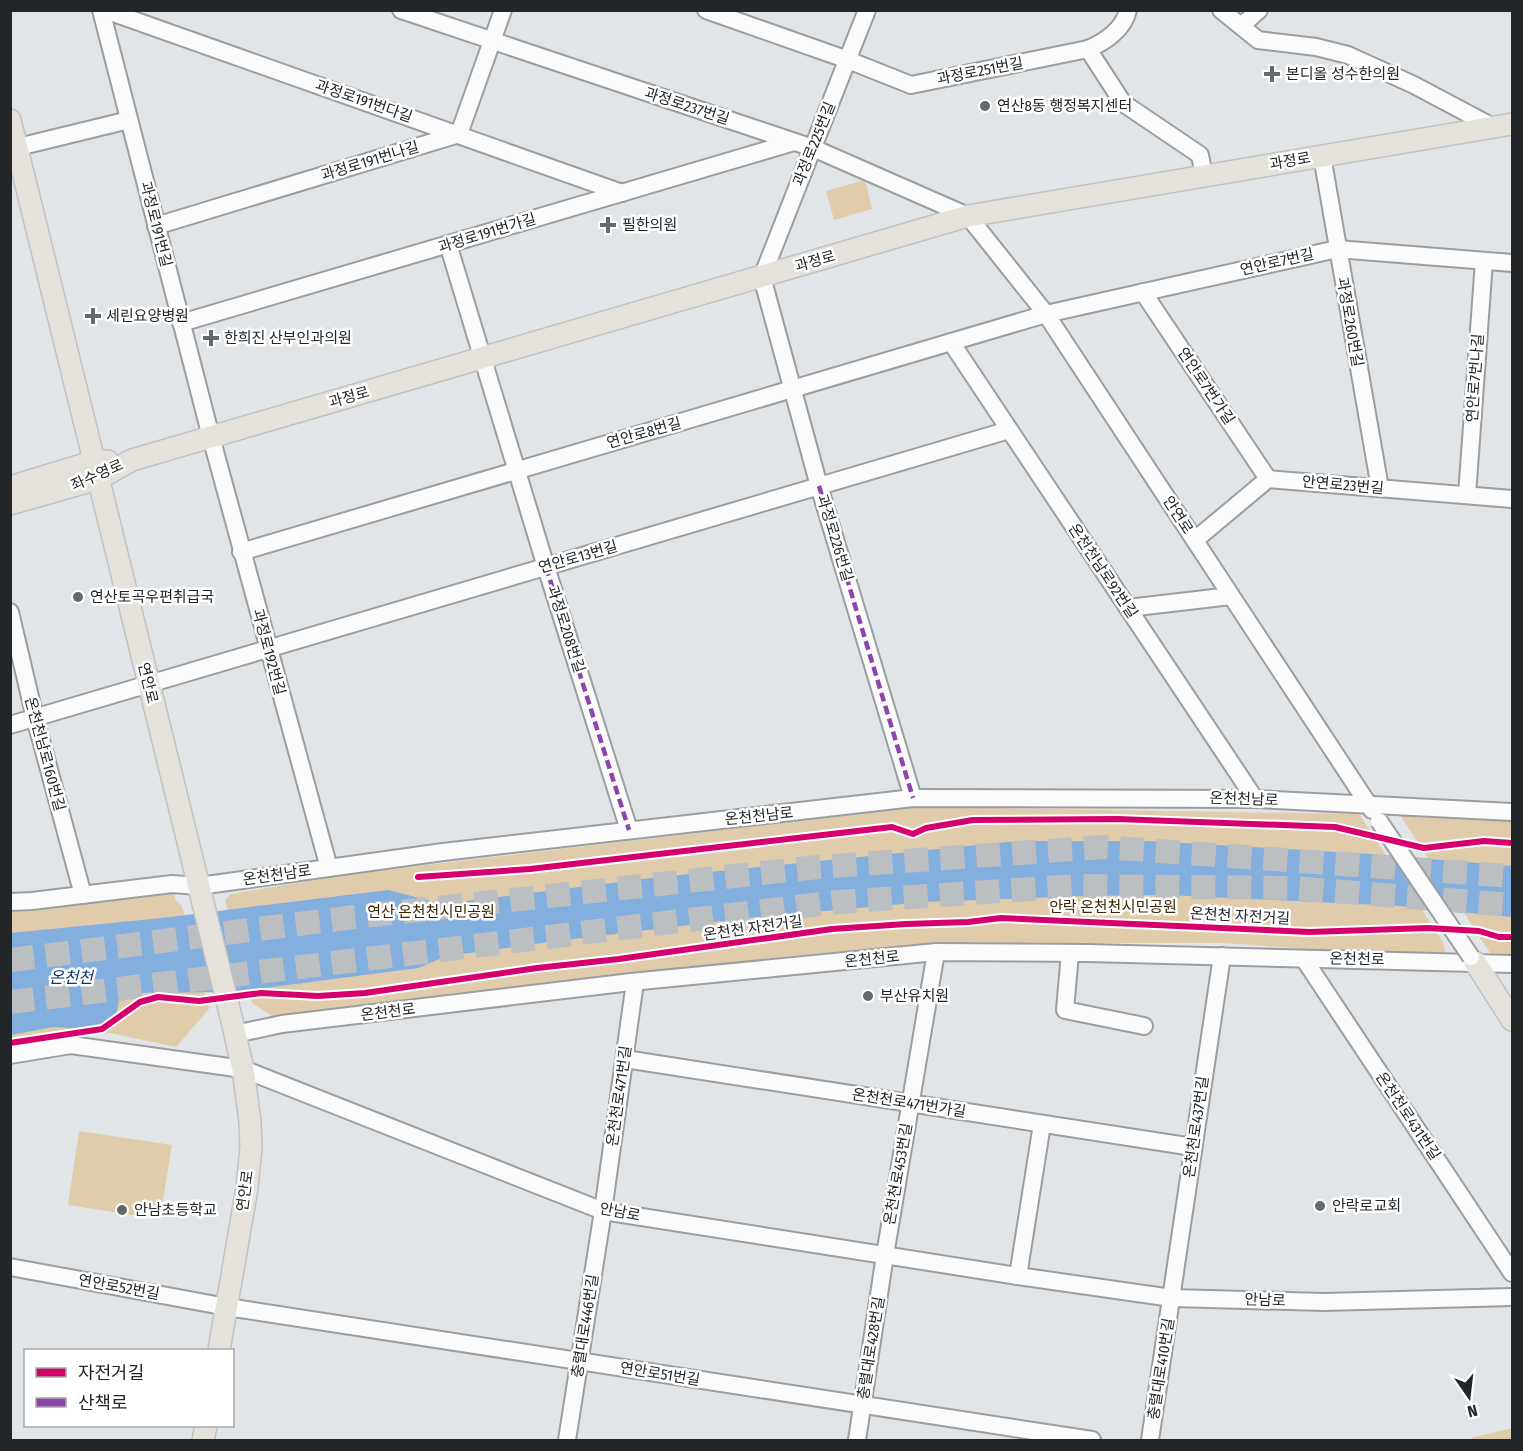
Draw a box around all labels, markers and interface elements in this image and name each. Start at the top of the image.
street label: 과정로251번길 [935,54,1025,88]
marker: 본디올 성수한의원 [1263,65,1281,83]
place label: 본디올 성수한의원 [1286,65,1400,83]
street label: 과정로191번다길 [313,76,415,126]
street label: 과정로237번길 [642,84,732,128]
place label: 연산8동 행정복지센터 [997,97,1132,115]
street label: 과정로225번길 [789,99,839,189]
marker: 연산8동 행정복지센터 [978,99,992,113]
street label: 과정로191번나길 [319,138,421,184]
street label: 과정로 [1268,149,1312,173]
street label: 과정로191번길 [137,179,175,269]
street label: 과정로191번가길 [436,210,538,256]
marker: 필한의원 [599,216,617,234]
place label: 필한의원 [622,216,677,234]
street label: 연안로7번길 [1238,245,1316,279]
street label: 과정로 [793,247,837,275]
street label: 과정로260번길 [1333,276,1367,368]
marker: 세린요양병원 [84,307,102,325]
place label: 세린요양병원 [106,307,189,325]
marker: 한희진 산부인과의원 [202,329,220,347]
place label: 한희진 산부인과의원 [224,329,352,347]
street label: 연안로7번나길 [1463,333,1487,423]
street label: 연안로7번가길 [1174,344,1238,428]
street label: 과정로 [327,383,371,411]
street label: 연안로8번길 [605,414,683,452]
street label: 좌수영로 [68,456,126,494]
street label: 안연로23번길 [1301,472,1385,498]
street label: 과정로226번길 [813,492,857,584]
street label: 안연로 [1159,493,1197,537]
street label: 온천천남로92번길 [1065,520,1141,622]
street label: 연안로13번길 [536,537,620,577]
street label: 과정로208번길 [543,583,589,675]
place label: 연산토곡우편취급국 [90,588,214,606]
marker: 연산토곡우편취급국 [71,590,85,604]
street label: 과정로192번길 [249,607,289,697]
street label: 연안로 [134,661,162,705]
street label: 온천천남로160번길 [21,695,69,813]
street label: 온천천남로 [1209,789,1279,809]
street label: 온천천남로 [724,803,794,829]
street label: 온천천남로 [242,861,312,889]
park label: 안락 온천천시민공원 [1049,898,1177,916]
park label: 연산 온천천시민공원 [367,903,495,921]
street label: 온천천 자전거길 [1190,904,1290,928]
street label: 온천천 자전거길 [702,912,804,944]
street label: 온천천로 [844,947,900,971]
street label: 온천천로 [1329,950,1385,968]
water label: 온천천 [49,968,95,987]
place label: 부산유치원 [880,987,949,1005]
marker: 부산유치원 [861,989,875,1003]
street label: 온천천로 [360,1000,416,1024]
street label: 온천천로471번길 [603,1044,635,1148]
street label: 온천천로431번길 [1372,1069,1444,1163]
street label: 온천천로437번길 [1180,1075,1212,1179]
street label: 온천천로471번가길 [851,1085,967,1121]
street label: 온천천로453번길 [880,1121,916,1227]
street label: 연안로 [233,1169,257,1213]
place label: 안락로교회 [1332,1197,1401,1215]
street label: 안남로 [598,1199,642,1225]
marker: 안락로교회 [1313,1199,1327,1213]
place label: 안남초등학교 [134,1201,217,1219]
marker: 안남초등학교 [115,1203,129,1217]
street label: 연안로52번길 [77,1271,161,1303]
street label: 충렬대로446번길 [568,1273,602,1379]
street label: 안남로 [1244,1290,1286,1310]
street label: 충렬대로428번길 [854,1295,888,1401]
street label: 충렬대로410번길 [1144,1317,1178,1421]
legend [24,1349,234,1427]
street label: 연안로51번길 [619,1359,701,1389]
text: 자전거길 [78,1362,144,1384]
north arrow [1439,1367,1499,1427]
text: 산책로 [78,1392,128,1414]
text: N [1466,1401,1479,1421]

